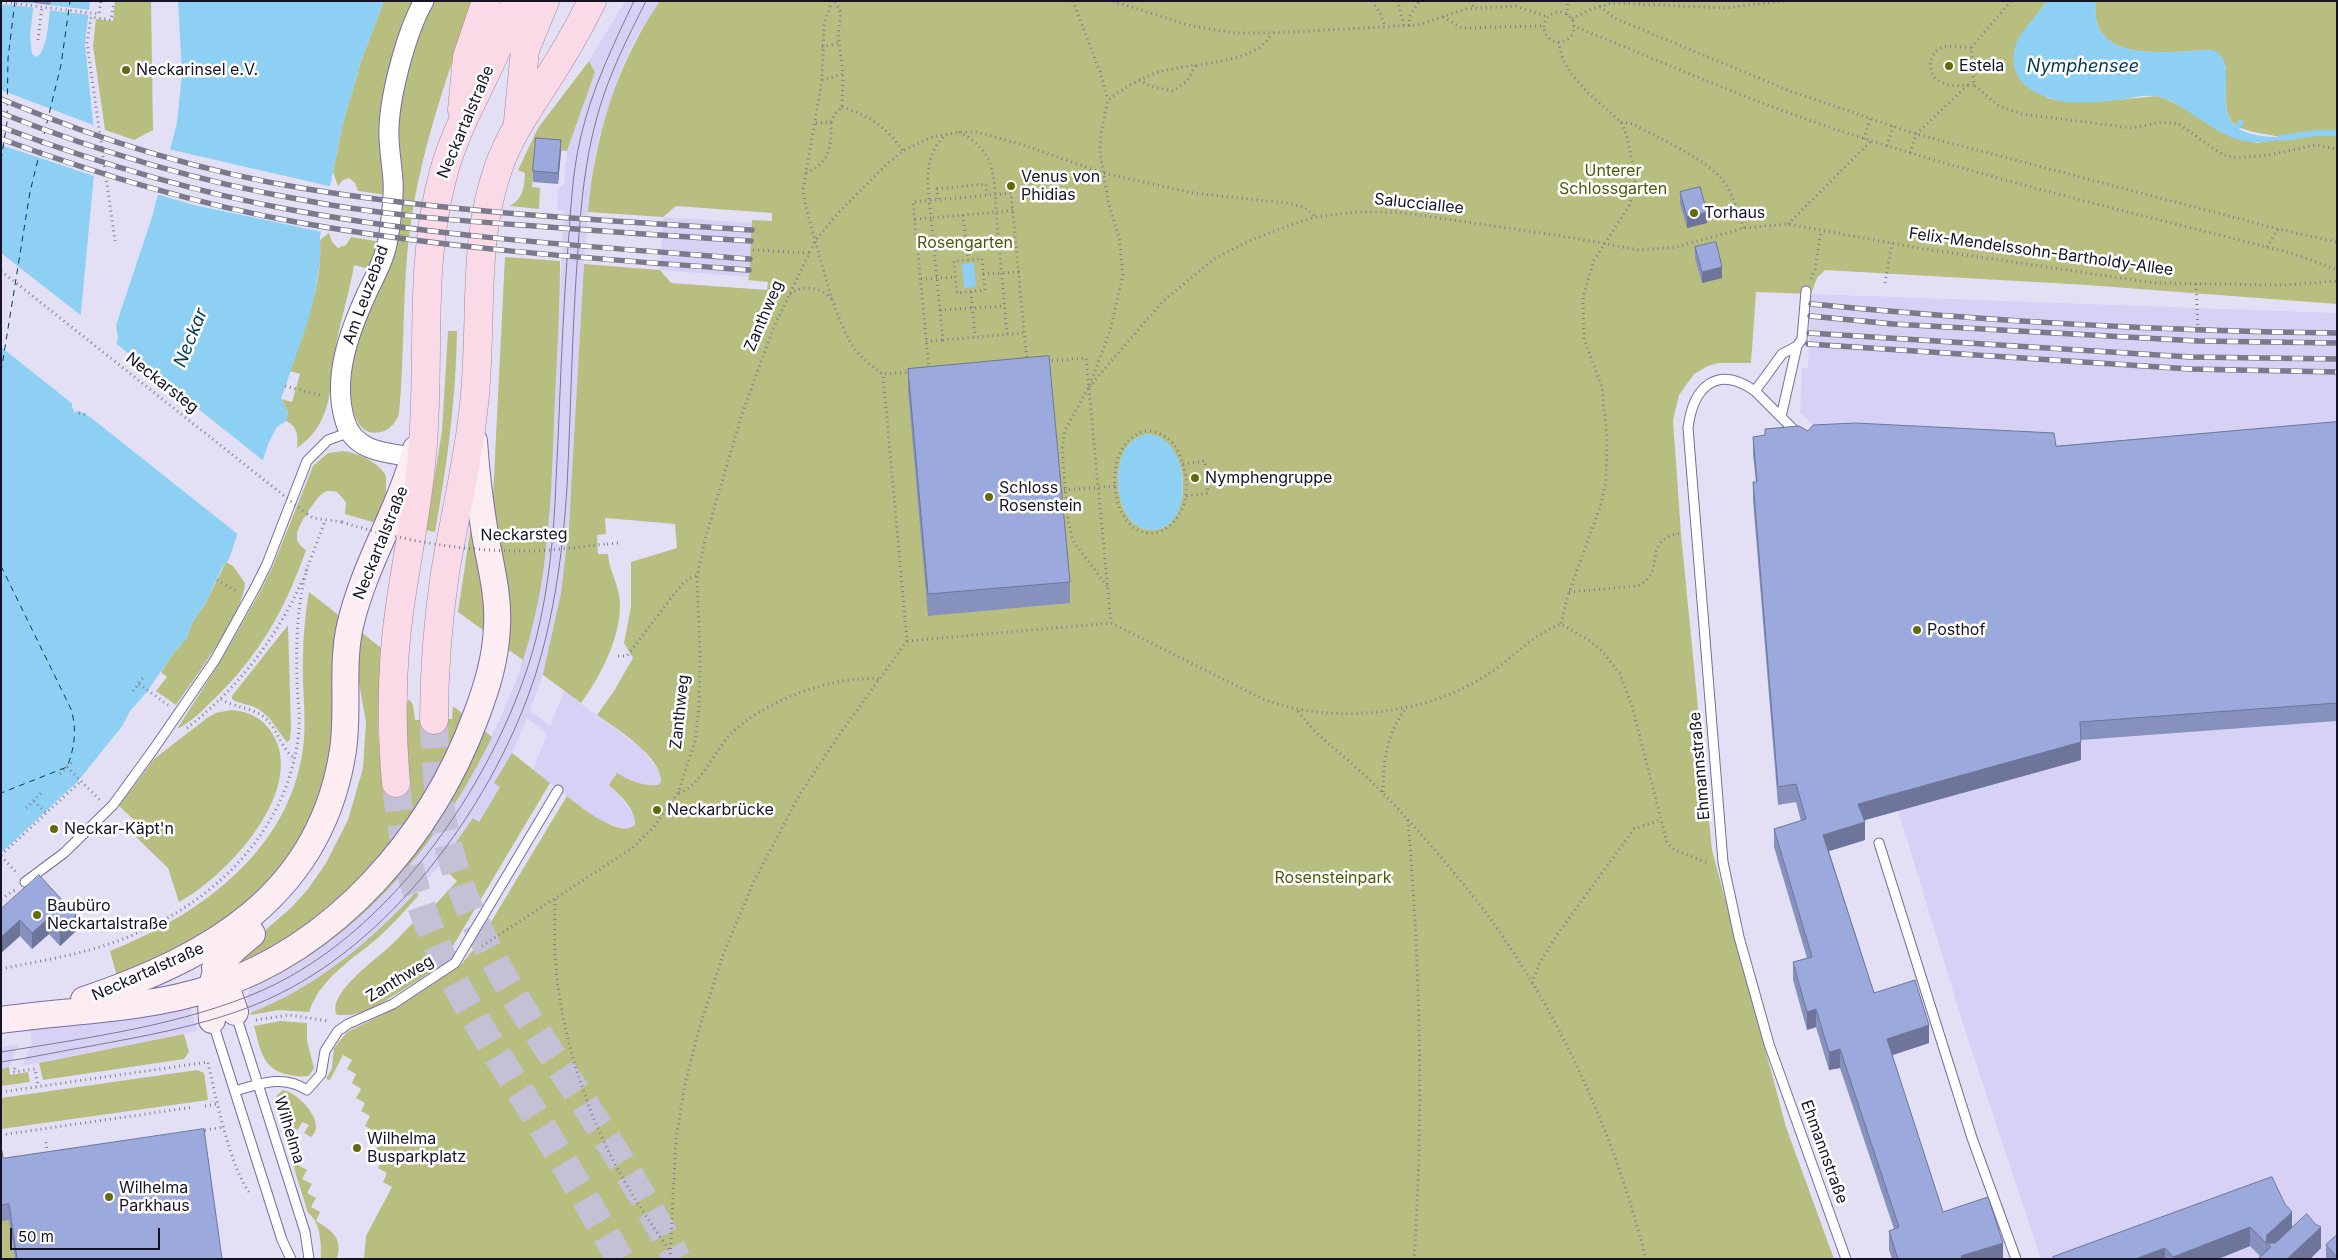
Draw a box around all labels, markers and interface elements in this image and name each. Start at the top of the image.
place label: Estela [1959,56,2004,76]
water label: Nymphensee [2027,56,2139,78]
place label: Neckarinsel e.V. [136,60,258,80]
marker: Estela [1943,60,1955,72]
street label: Neckartalstraße [434,63,498,181]
marker: Neckarinsel e.V. [120,64,132,76]
park label: Unterer Schlossgarten [1559,161,1667,199]
place label: Venus von Phidias [1021,167,1100,205]
marker: Venus von Phidias [1005,180,1017,192]
street label: Salucciallee [1373,190,1465,218]
place label: Torhaus [1704,203,1765,223]
marker: Torhaus [1688,207,1700,219]
street label: Felix-Mendelssohn-Bartholdy-Allee [1907,224,2175,280]
park label: Rosengarten [917,233,1013,253]
street label: Am Leuzebad [339,243,393,347]
street label: Zanthweg [740,278,788,354]
water label: Neckar [169,305,213,371]
street label: Neckarsteg [122,349,202,417]
place label: Nymphengruppe [1205,468,1332,488]
marker: Nymphengruppe [1189,472,1201,484]
place label: Schloss Rosenstein [999,478,1082,516]
street label: Neckartalstraße [350,483,412,603]
marker: Schloss Rosenstein [983,491,995,503]
street label: Neckarsteg [480,525,568,545]
place label: Posthof [1927,620,1985,640]
marker: Posthof [1911,624,1923,636]
street label: Zanthweg [667,674,693,750]
street label: Ehmannstraße [1686,711,1714,821]
place label: Neckarbrücke [667,800,774,820]
marker: Neckarbrücke [651,804,663,816]
place label: Neckar-Käpt'n [64,819,174,839]
marker: Neckar-Käpt'n [48,823,60,835]
park label: Rosensteinpark [1274,868,1392,888]
place label: Baubüro Neckartalstraße [47,896,168,934]
marker: Baubüro Neckartalstraße [31,909,43,921]
street label: Neckartalstraße [89,939,207,1005]
street label: Zanthweg [363,951,437,1007]
street label: Wilhelma [270,1094,308,1166]
street label: Ehmannstraße [1796,1098,1852,1206]
place label: Wilhelma Busparkplatz [367,1129,466,1167]
marker: Wilhelma Busparkplatz [351,1142,363,1154]
place label: Wilhelma Parkhaus [119,1178,190,1216]
marker: Wilhelma Parkhaus [103,1191,115,1203]
scale bar [12,1218,162,1250]
text: 50 m [18,1227,54,1246]

